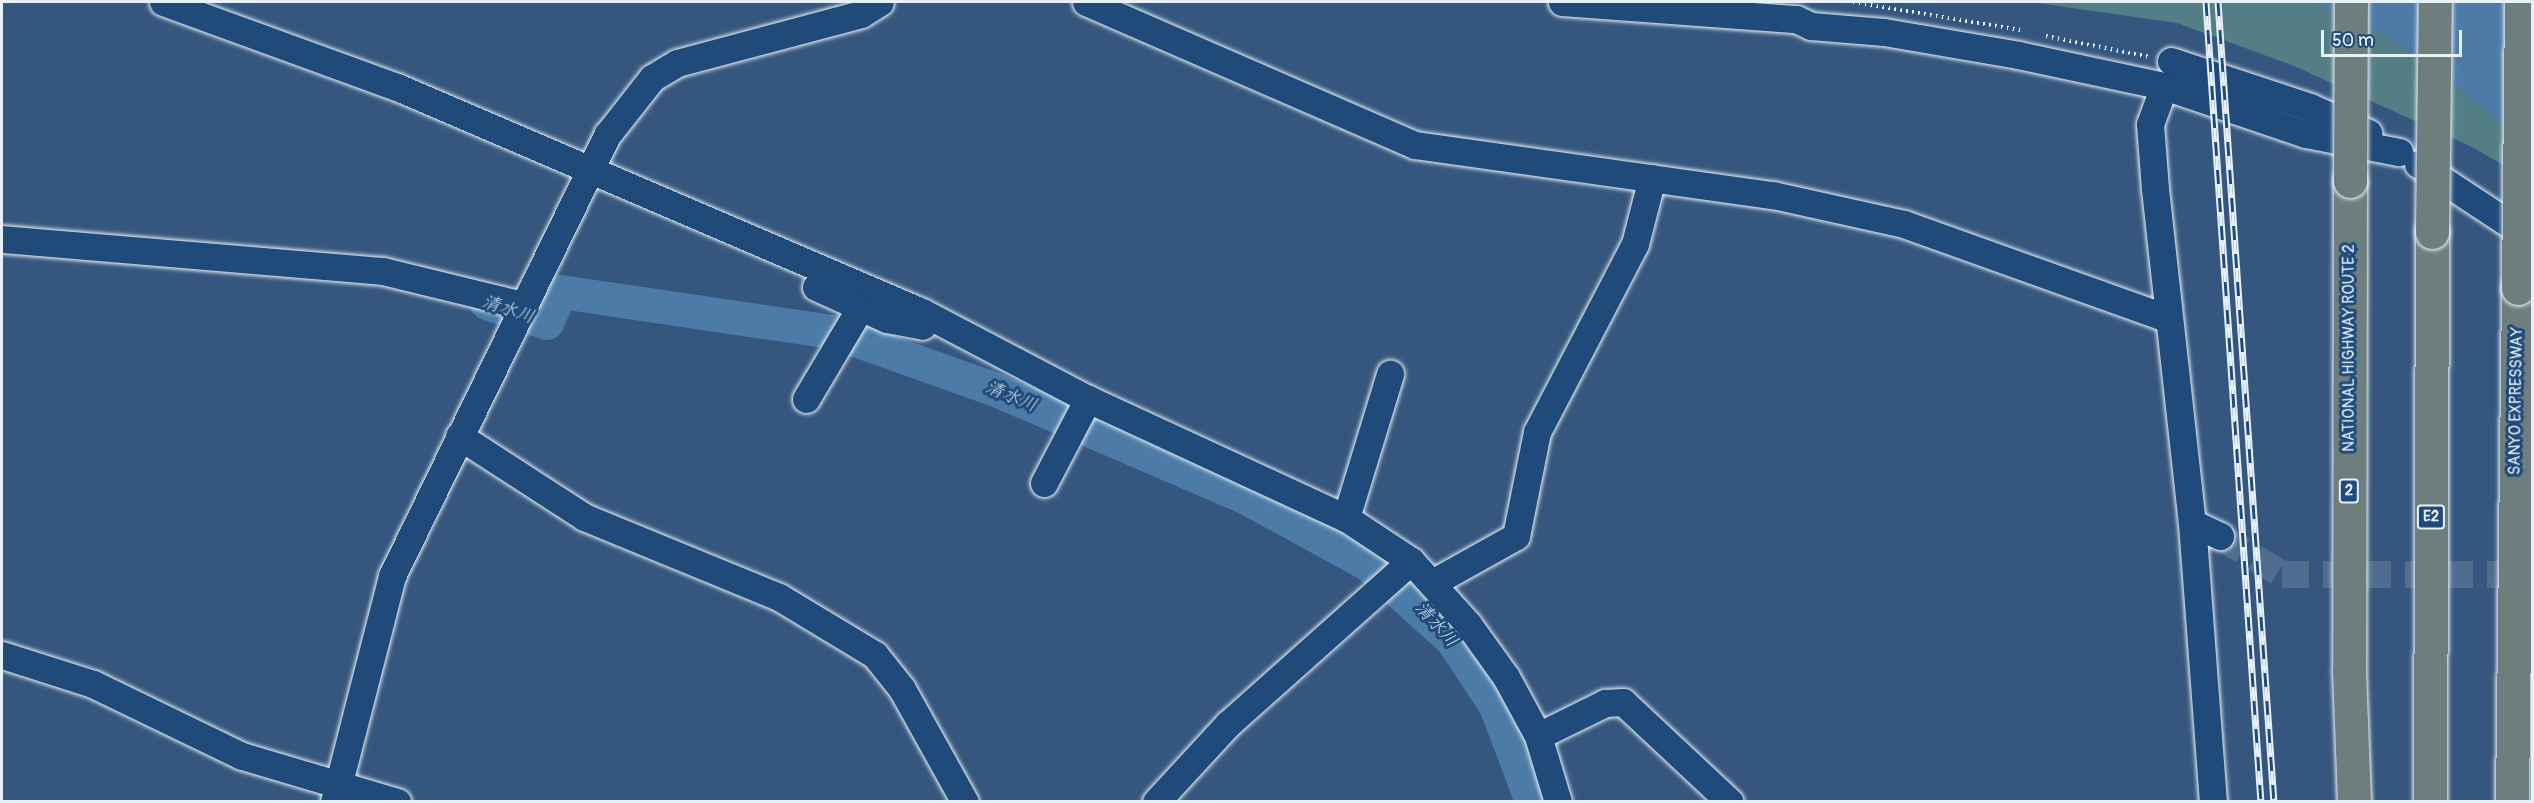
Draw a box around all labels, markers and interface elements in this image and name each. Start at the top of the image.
scale bar [2324,18,2465,56]
text: 50 m [2332,29,2374,52]
street label: NATIONAL HIGHWAY ROUTE 2 [2339,244,2359,452]
water label: 清水川 [479,291,537,329]
street label: SANYO EXPRESSWAY [2505,327,2527,475]
water label: 清水川 [982,377,1040,417]
road number: 2 [2338,479,2360,503]
road number: E2 [2416,505,2446,529]
water label: 清水川 [1410,598,1462,652]

